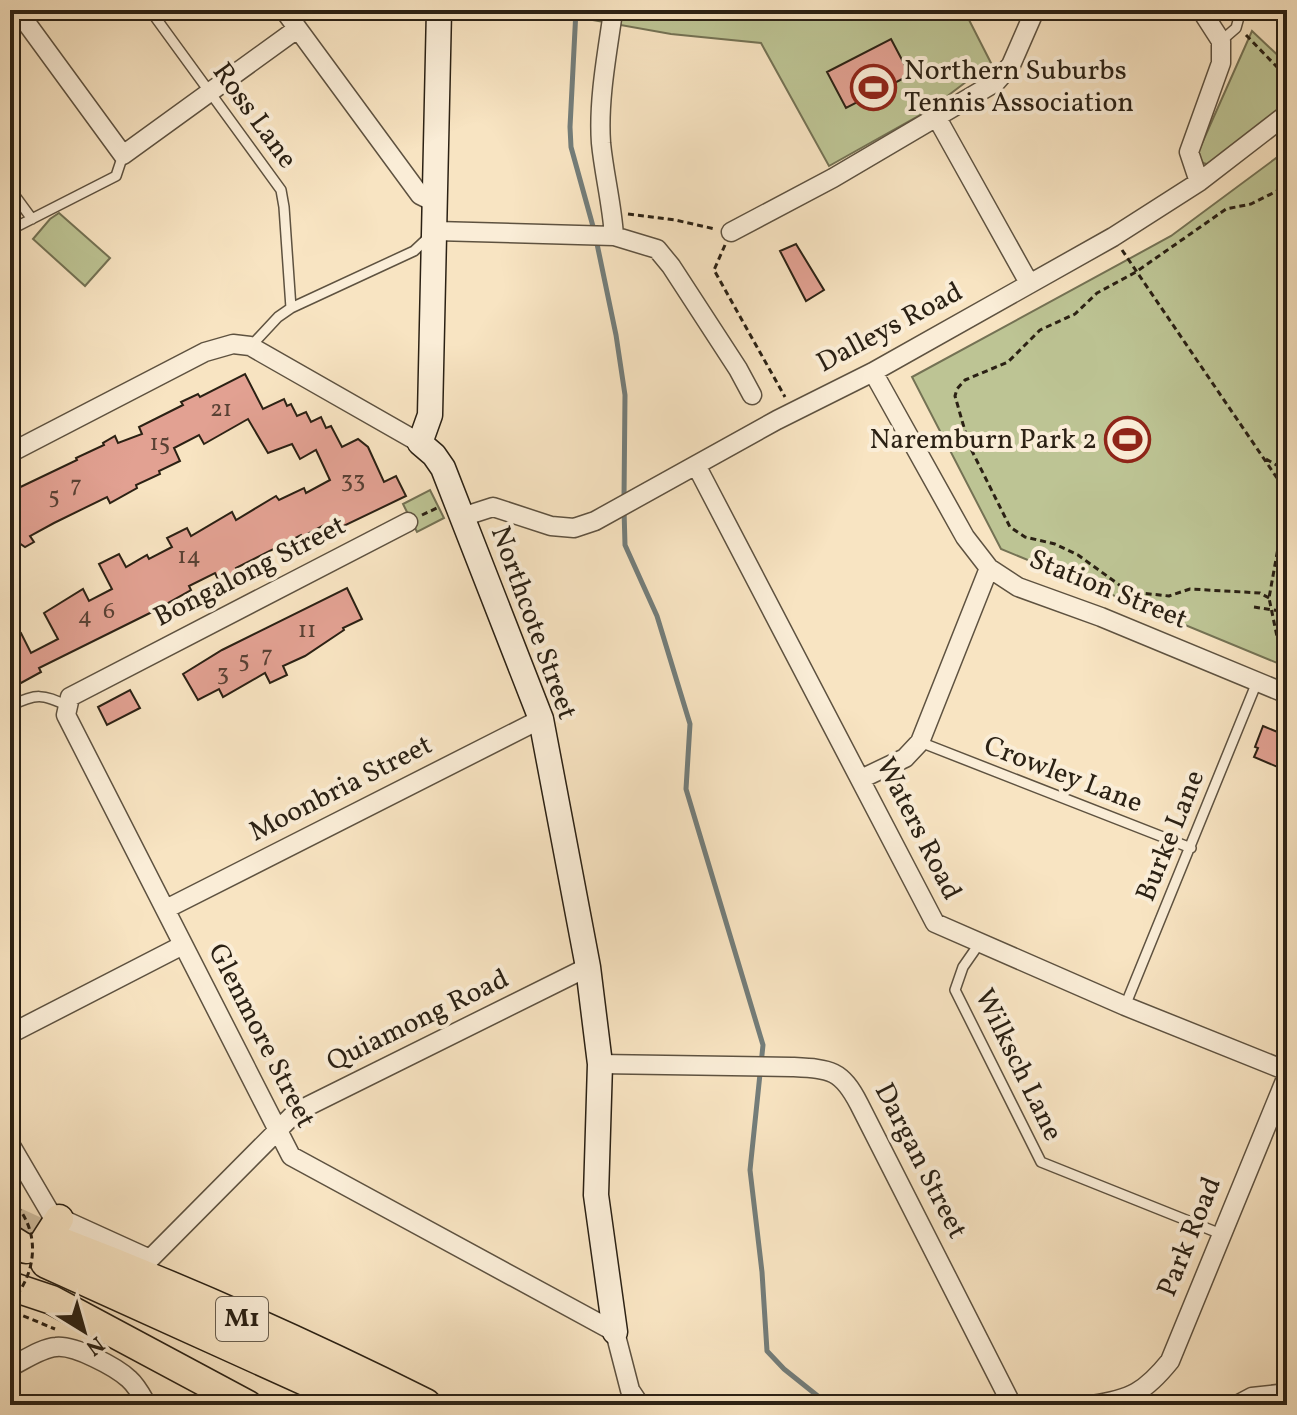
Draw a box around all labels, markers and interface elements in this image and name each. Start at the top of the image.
place label: Northern Suburbs Tennis Association [904,52,1134,123]
street label: Ross Lane [202,55,306,177]
sports icon: Northern Suburbs Tennis Association [849,63,897,111]
street label: Dalleys Road [810,273,970,383]
house number: 21 [210,393,232,427]
sports icon: Naremburn Park 2 [1104,416,1152,464]
place label: Naremburn Park 2 [869,421,1097,460]
house number: 15 [150,427,170,461]
house number: 33 [341,464,365,498]
house number: 7 [70,469,82,503]
house number: 5 [48,480,60,514]
street label: Bongalong Street [147,507,353,637]
street label: Northcote Street [480,521,586,725]
house number: 14 [177,540,201,574]
street label: Station Street [1023,541,1193,639]
house number: 6 [103,595,115,629]
house number: 4 [78,600,92,634]
house number: 11 [298,614,316,648]
house number: 7 [261,639,273,673]
house number: 5 [238,644,250,678]
house number: 3 [217,657,229,691]
street label: Moonbria Street [243,726,439,852]
street label: Crowley Lane [978,727,1148,823]
street label: Waters Road [865,751,971,907]
street label: Burke Lane [1127,765,1215,907]
street label: Glenmore Street [198,937,324,1135]
street label: Quiamong Road [320,960,516,1082]
street label: Wilksch Lane [964,982,1072,1148]
street label: Dargan Street [864,1076,976,1246]
street label: Park Road [1148,1171,1232,1303]
north arrow [44,1291,124,1371]
road number: M1 [216,1297,268,1341]
text: N [79,1328,110,1362]

